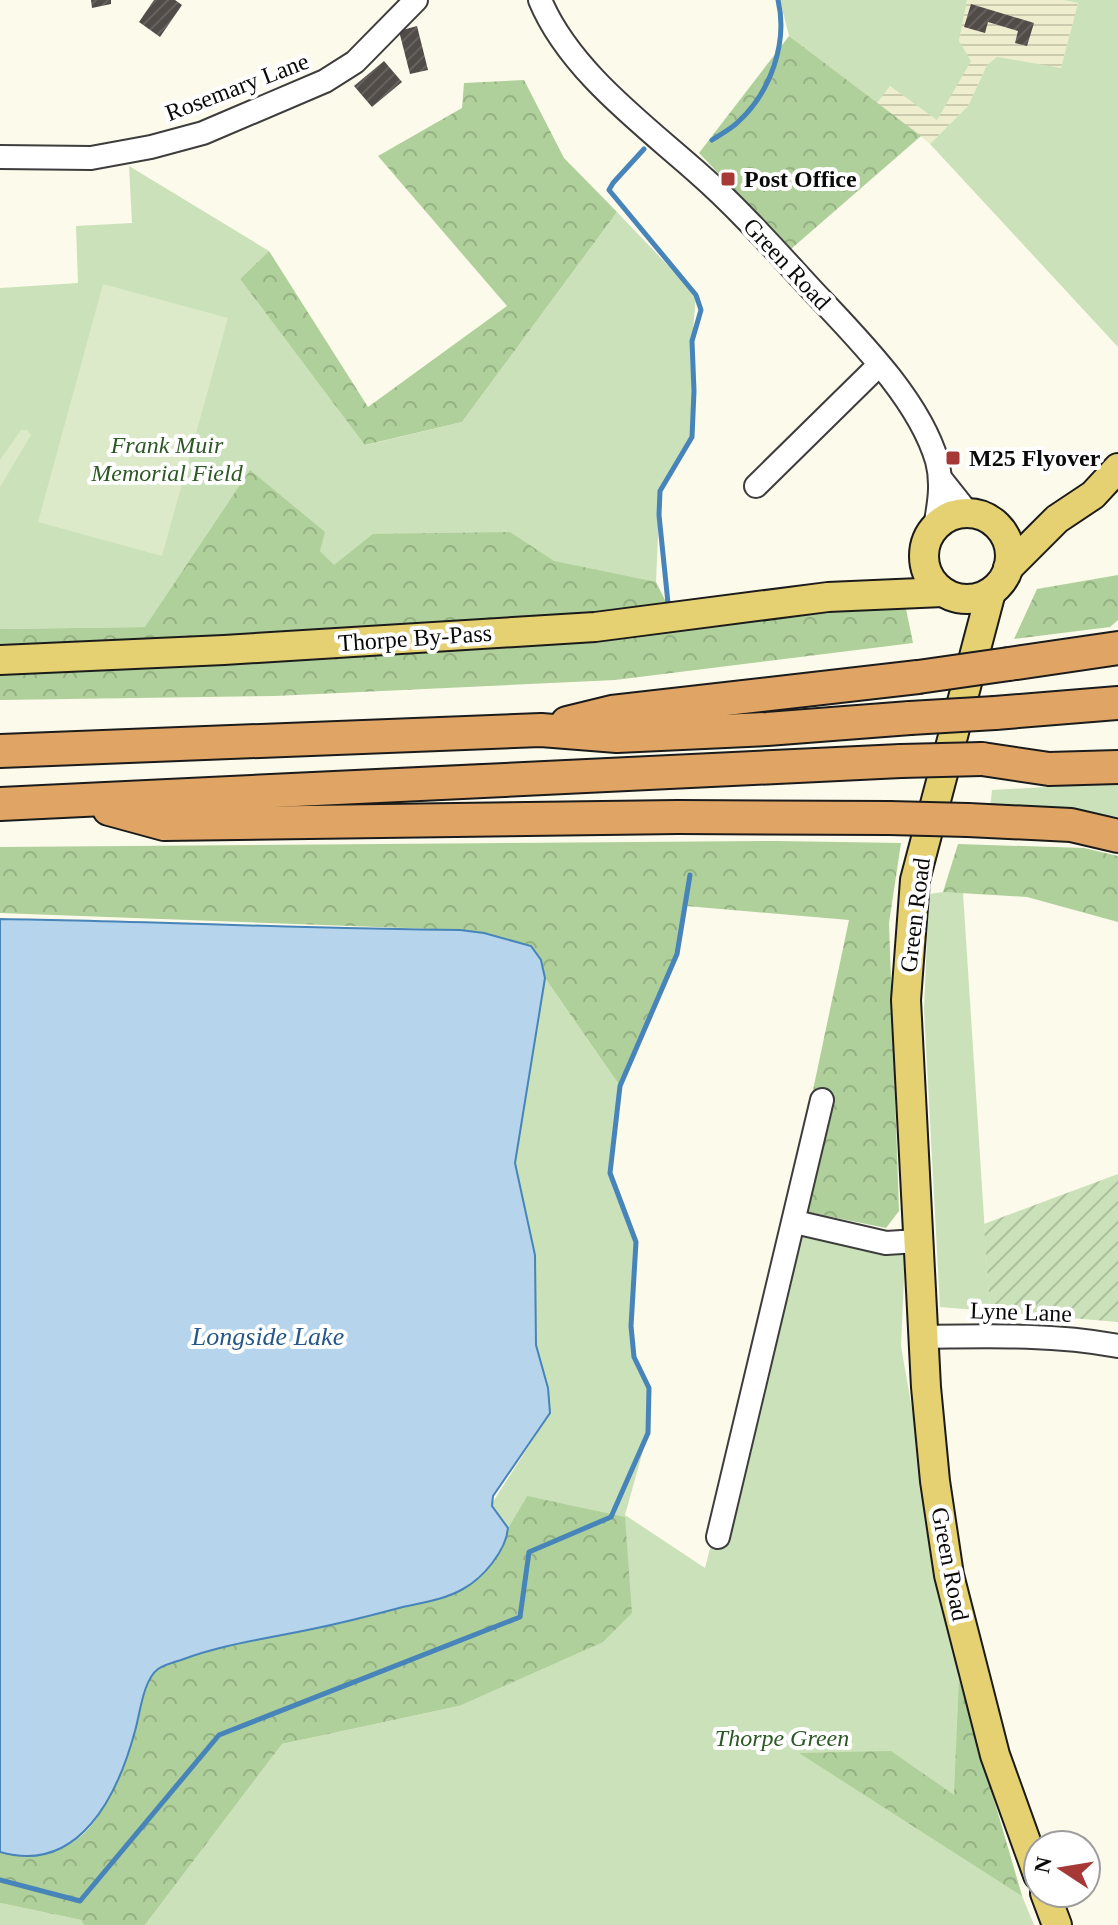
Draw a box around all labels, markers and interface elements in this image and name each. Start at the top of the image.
street label: Rosemary Lane [162,48,312,126]
place label: Post Office [744,166,857,192]
marker: Post Office [719,170,737,188]
street label: Green Road [738,213,836,315]
park label: Frank Muir Memorial Field [90,432,244,486]
place label: M25 Flyover [969,445,1101,471]
marker: M25 Flyover [944,449,962,467]
street label: Thorpe By-Pass [337,620,493,656]
street label: Green Road [895,856,935,974]
street label: Lyne Lane [970,1297,1072,1327]
water label: Longside Lake [191,1322,344,1351]
street label: Green Road [926,1505,974,1623]
park label: Thorpe Green [715,1725,849,1751]
north arrow [1022,1829,1102,1909]
text: N [1029,1854,1057,1875]

